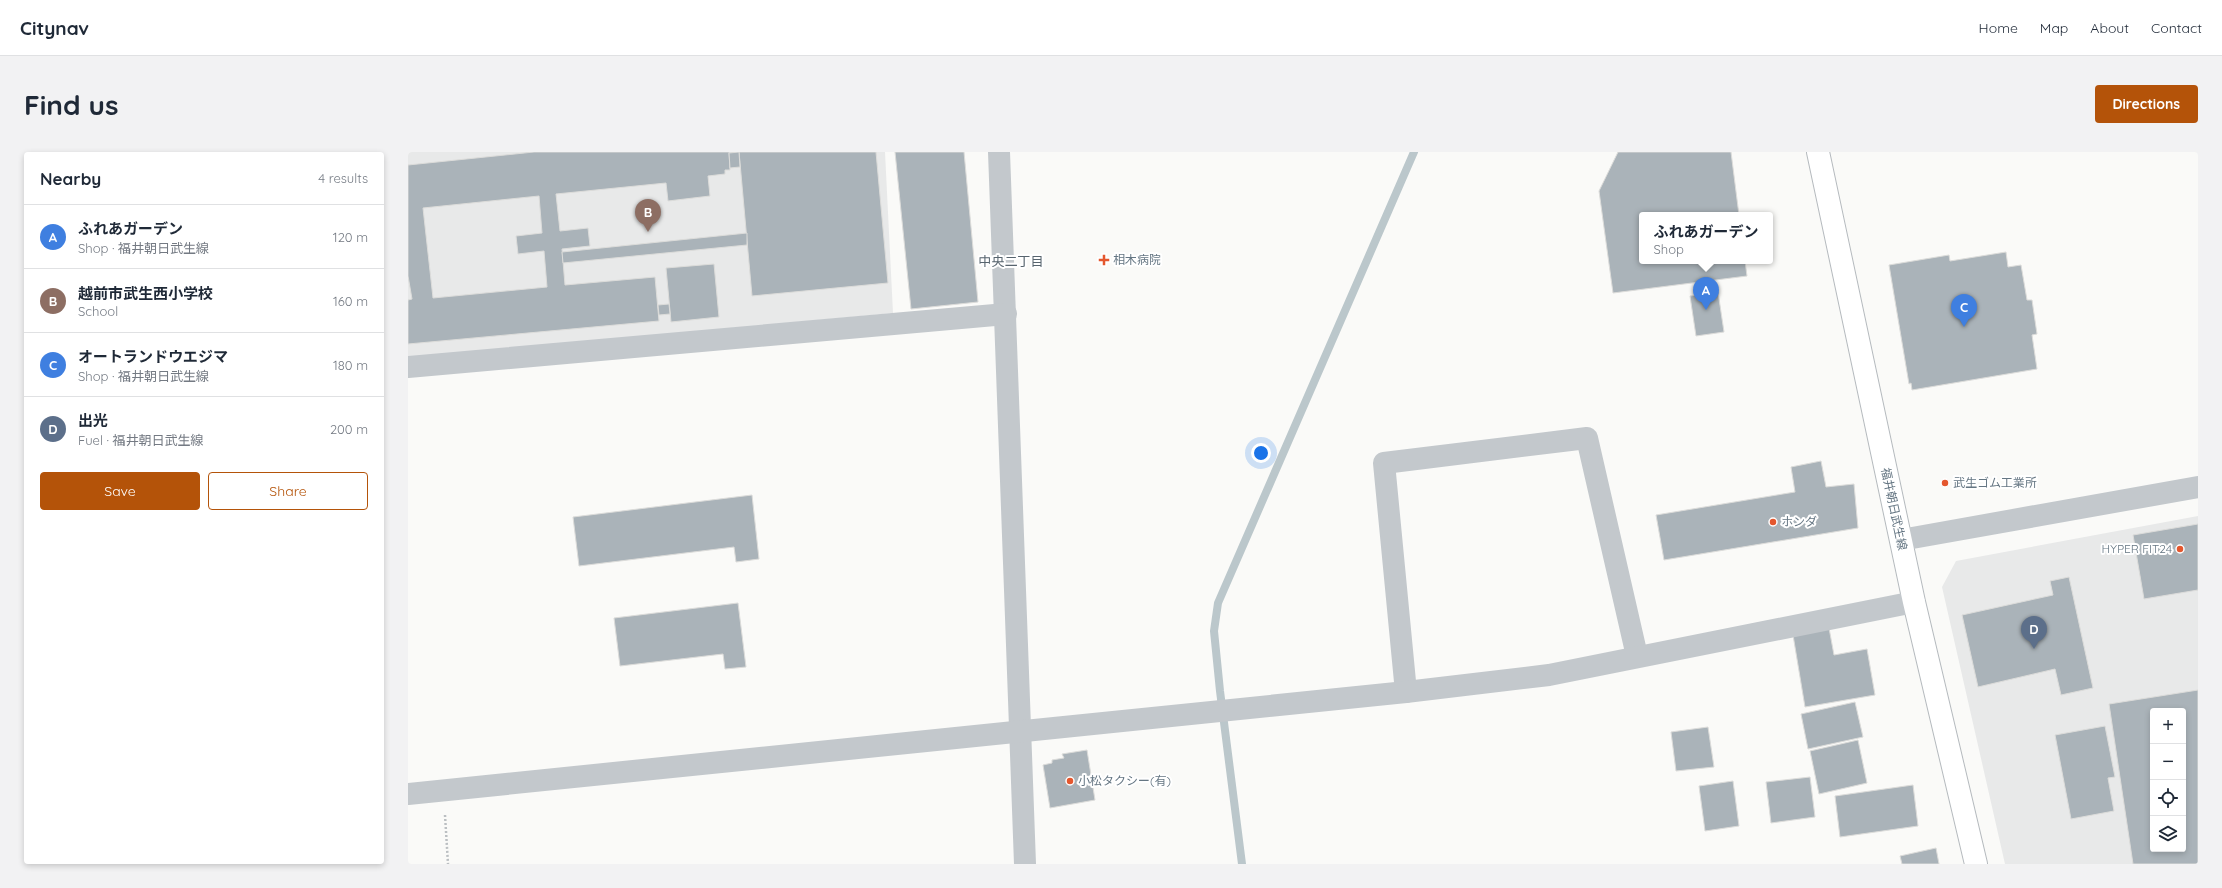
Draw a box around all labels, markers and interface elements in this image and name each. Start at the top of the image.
text: Citynav [20,16,89,40]
text: Home [1979,19,2018,37]
text: Map [2040,19,2068,37]
text: About [2090,19,2129,37]
text: Contact [2151,19,2202,37]
button: Directions [2095,85,2198,123]
text: Find us [24,87,118,122]
text: Nearby [40,168,101,189]
text: 4 results [318,170,368,186]
pin: B [635,199,661,232]
popup [1639,212,1773,264]
text: ふれあガーデン [78,219,183,238]
text: ふれあガーデン [1653,222,1759,241]
text: A [49,229,57,245]
text: 120 m [333,229,368,245]
text: Shop · 福井朝日武生線 [78,240,209,256]
text: Shop [1653,241,1684,257]
place label: 相木病院 [1113,252,1161,267]
district label: 中央二丁目 [978,253,1044,269]
marker: 相木病院 [1098,254,1110,266]
pin: A [1693,277,1719,310]
text: 越前市武生西小学校 [78,284,213,303]
text: B [49,293,57,309]
text: 160 m [333,293,368,309]
pin: C [1951,294,1977,327]
text: School [78,303,118,319]
text: オートランドウエジマ [78,347,228,366]
text: C [49,357,57,373]
text: 180 m [333,357,368,373]
text: Shop · 福井朝日武生線 [78,368,209,384]
text: 出光 [78,411,108,430]
text: D [48,421,58,437]
text: 200 m [330,421,368,437]
text: Fuel · 福井朝日武生線 [78,432,204,448]
your location [1251,443,1271,463]
street label: 福井朝日武生線 [1878,466,1911,552]
button: Save [40,472,200,510]
button: Share [208,472,368,510]
place label: 武生ゴム工業所 [1953,475,2037,490]
marker: 武生ゴム工業所 [1940,478,1950,488]
place label: ホンダ [1781,514,1817,529]
marker: ホンダ [1768,517,1778,527]
place label: HYPER FIT24 [2102,541,2172,556]
marker: HYPER FIT24 [2175,544,2185,554]
pin: D [2021,616,2047,649]
map controls [2150,708,2186,852]
button: + [2150,708,2186,744]
button: − [2150,744,2186,780]
place label: 小松タクシー(有) [1078,773,1171,788]
marker: 小松タクシー(有) [1065,776,1075,786]
button: locate [2150,780,2186,816]
button: layers [2150,816,2186,852]

